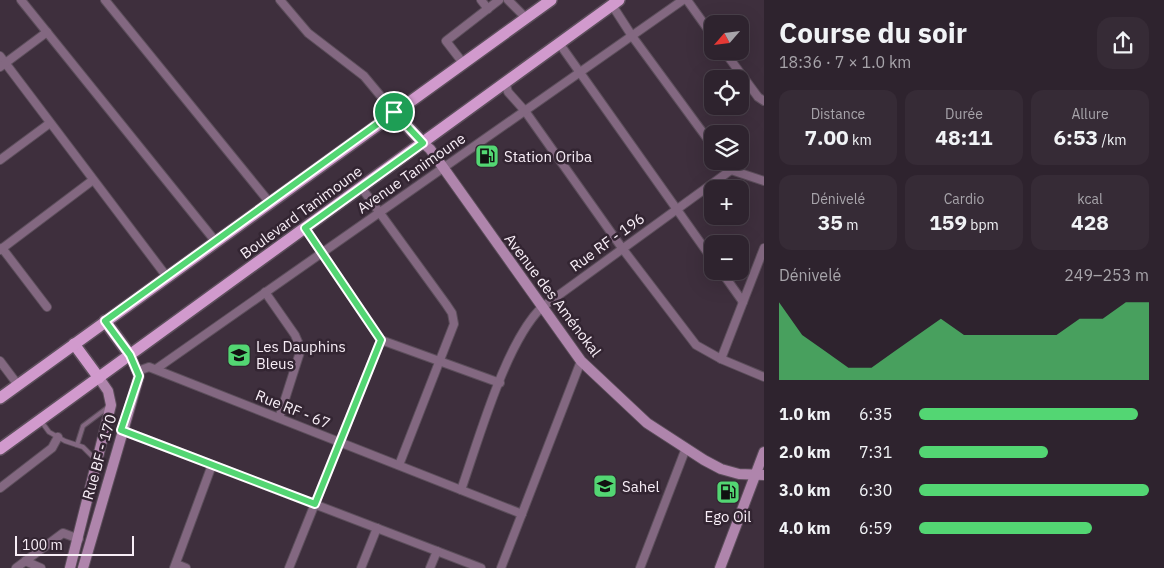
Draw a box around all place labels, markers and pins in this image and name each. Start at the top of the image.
pin [373,91,415,133]
fuel station icon: Station Oriba [474,143,500,169]
place label: Station Oriba [504,147,592,166]
place label: Les Dauphins Bleus [256,337,346,373]
school or university icon: Les Dauphins Bleus [226,342,252,368]
school or university icon: Sahel [592,473,618,499]
place label: Sahel [622,477,660,496]
fuel station icon: Ego Oil [715,479,741,505]
place label: Ego Oil [705,507,751,526]

